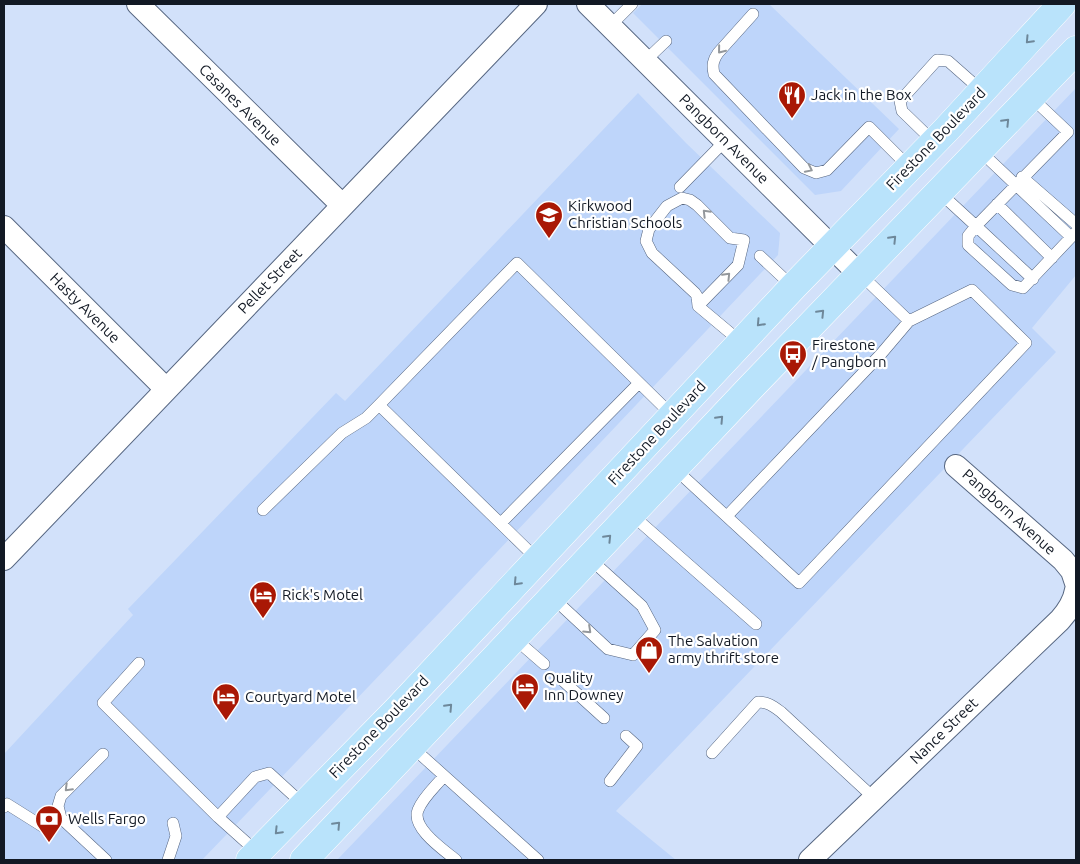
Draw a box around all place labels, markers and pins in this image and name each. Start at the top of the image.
restaurant icon: Jack in the Box [777,80,807,119]
place label: Jack in the Box [811,86,912,103]
place label: Kirkwood Christian Schools [568,197,682,231]
school or university icon: Kirkwood Christian Schools [534,200,564,239]
place label: Firestone / Pangborn [811,336,887,370]
bus stop icon: Firestone / Pangborn [778,339,808,378]
hotel icon: Rick's Motel [248,580,278,619]
place label: Rick's Motel [282,586,363,603]
place label: The Salvation army thrift store [668,632,779,666]
shop icon: The Salvation army thrift store [634,635,664,674]
place label: Quality Inn Downey [544,669,623,703]
hotel icon: Quality Inn Downey [510,672,540,711]
hotel icon: Courtyard Motel [211,682,241,721]
place label: Courtyard Motel [245,688,356,705]
bank icon: Wells Fargo [34,804,64,843]
place label: Wells Fargo [68,810,146,827]

